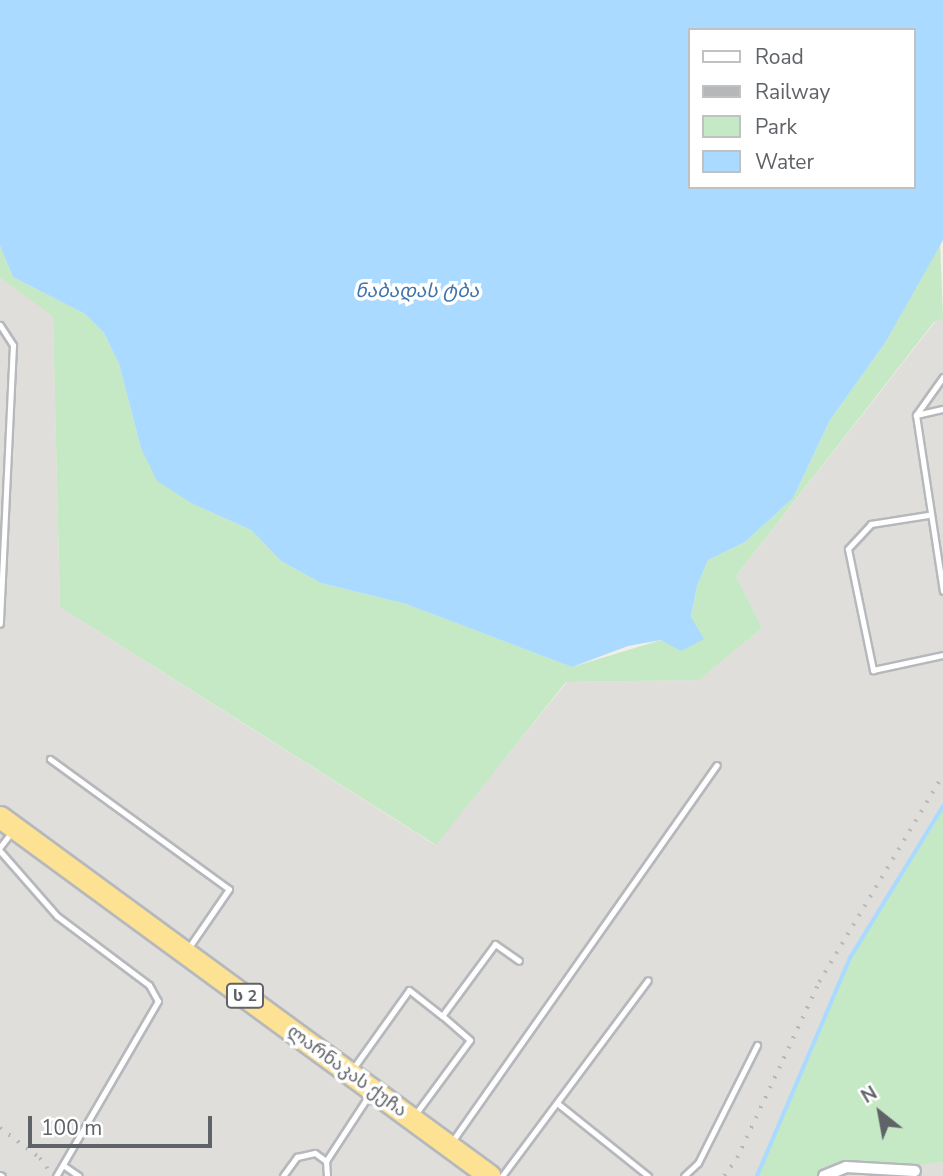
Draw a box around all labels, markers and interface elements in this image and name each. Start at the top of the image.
legend [688,28,915,189]
text: Road [755,43,804,71]
text: Railway [755,78,830,106]
text: Park [755,113,797,141]
text: Water [755,148,814,176]
water label: ნაბადას ტბა [355,281,479,303]
road number: ს 2 [226,984,264,1008]
street label: ლარნაკას ქუჩა [283,1020,411,1122]
north arrow [845,1078,915,1148]
text: N [856,1080,882,1110]
scale bar [32,1102,215,1146]
text: 100 m [41,1114,102,1142]

